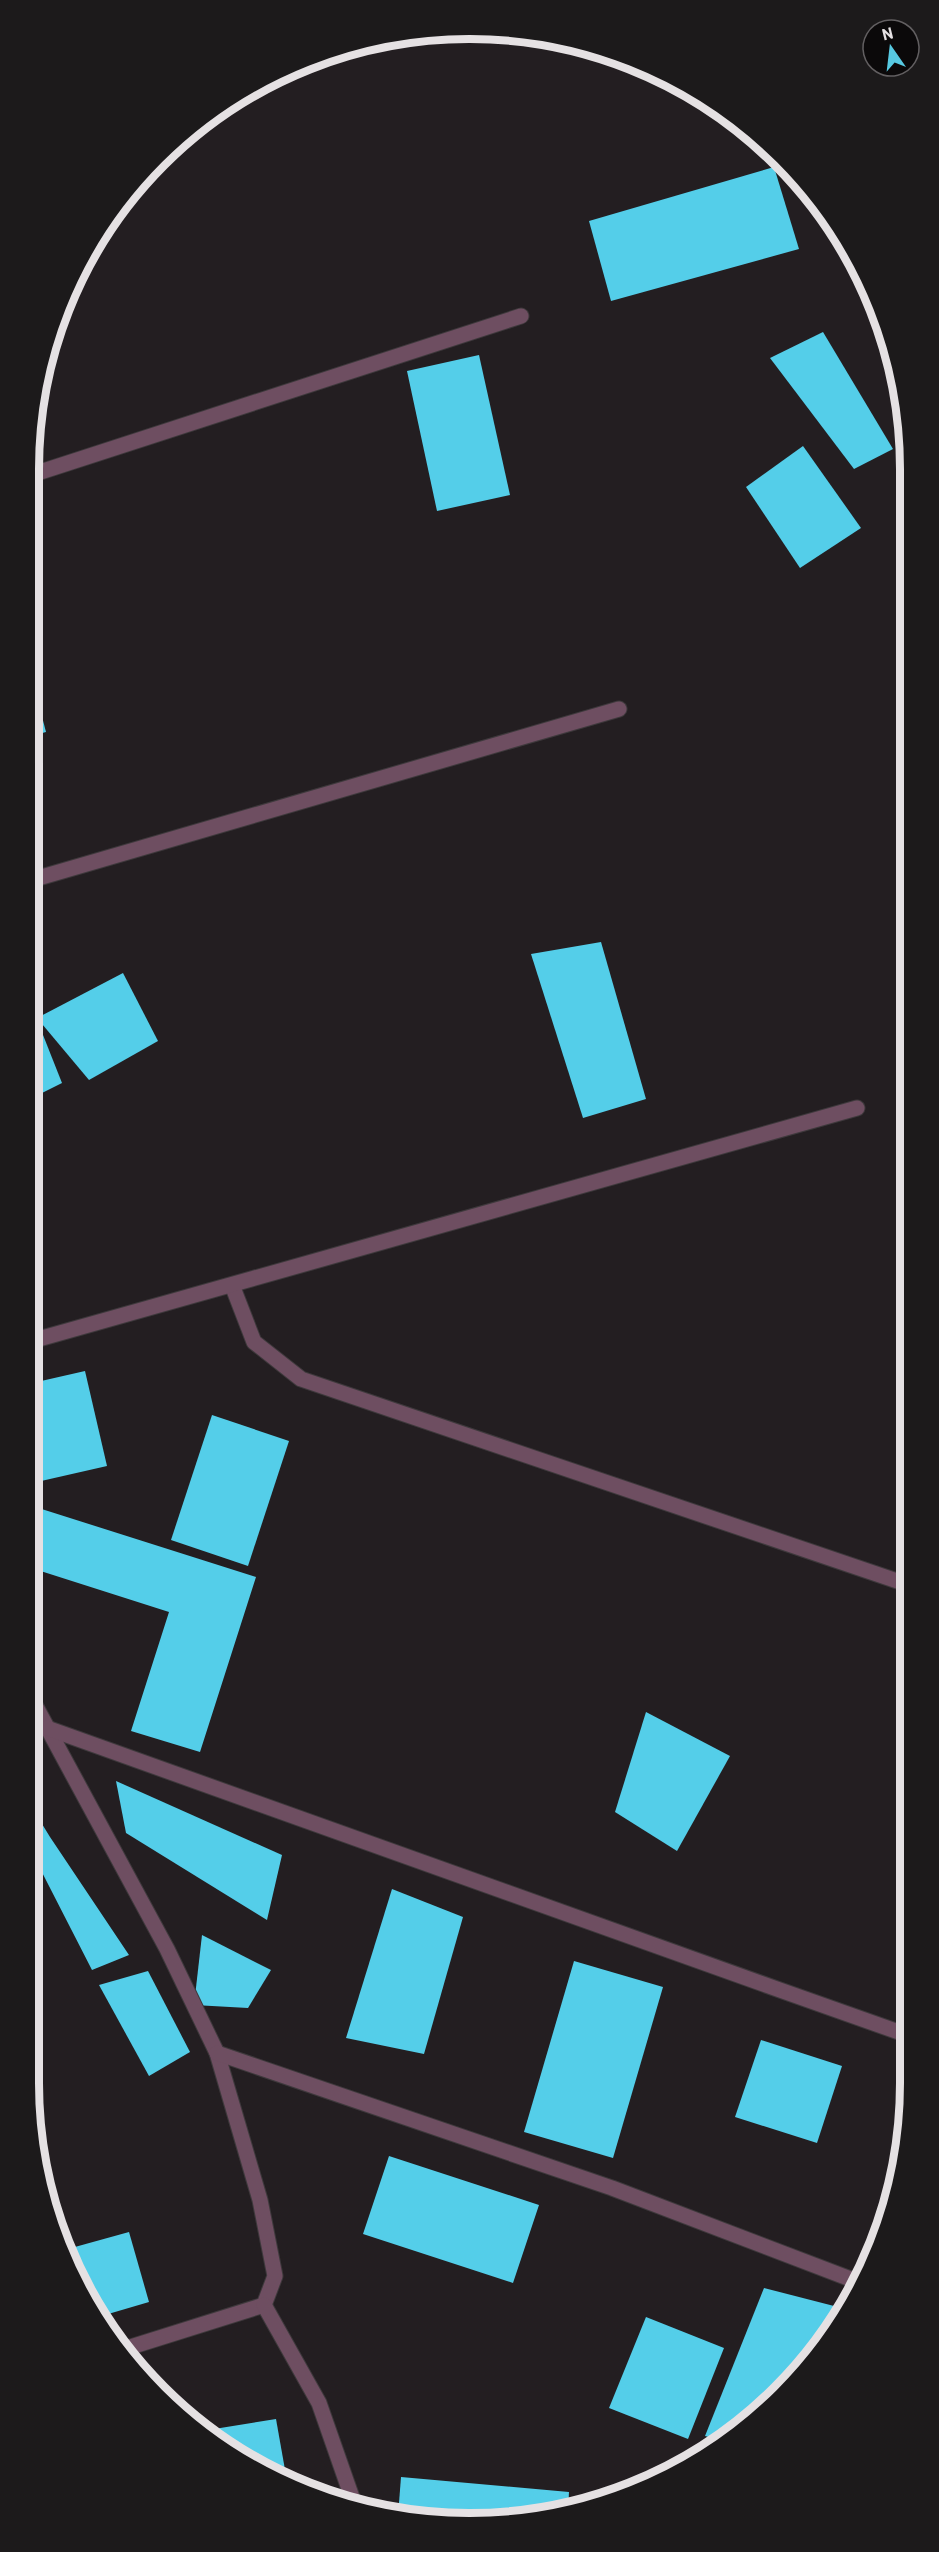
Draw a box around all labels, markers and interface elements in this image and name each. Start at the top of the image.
north arrow [861,18,921,78]
text: N [880,22,895,43]

